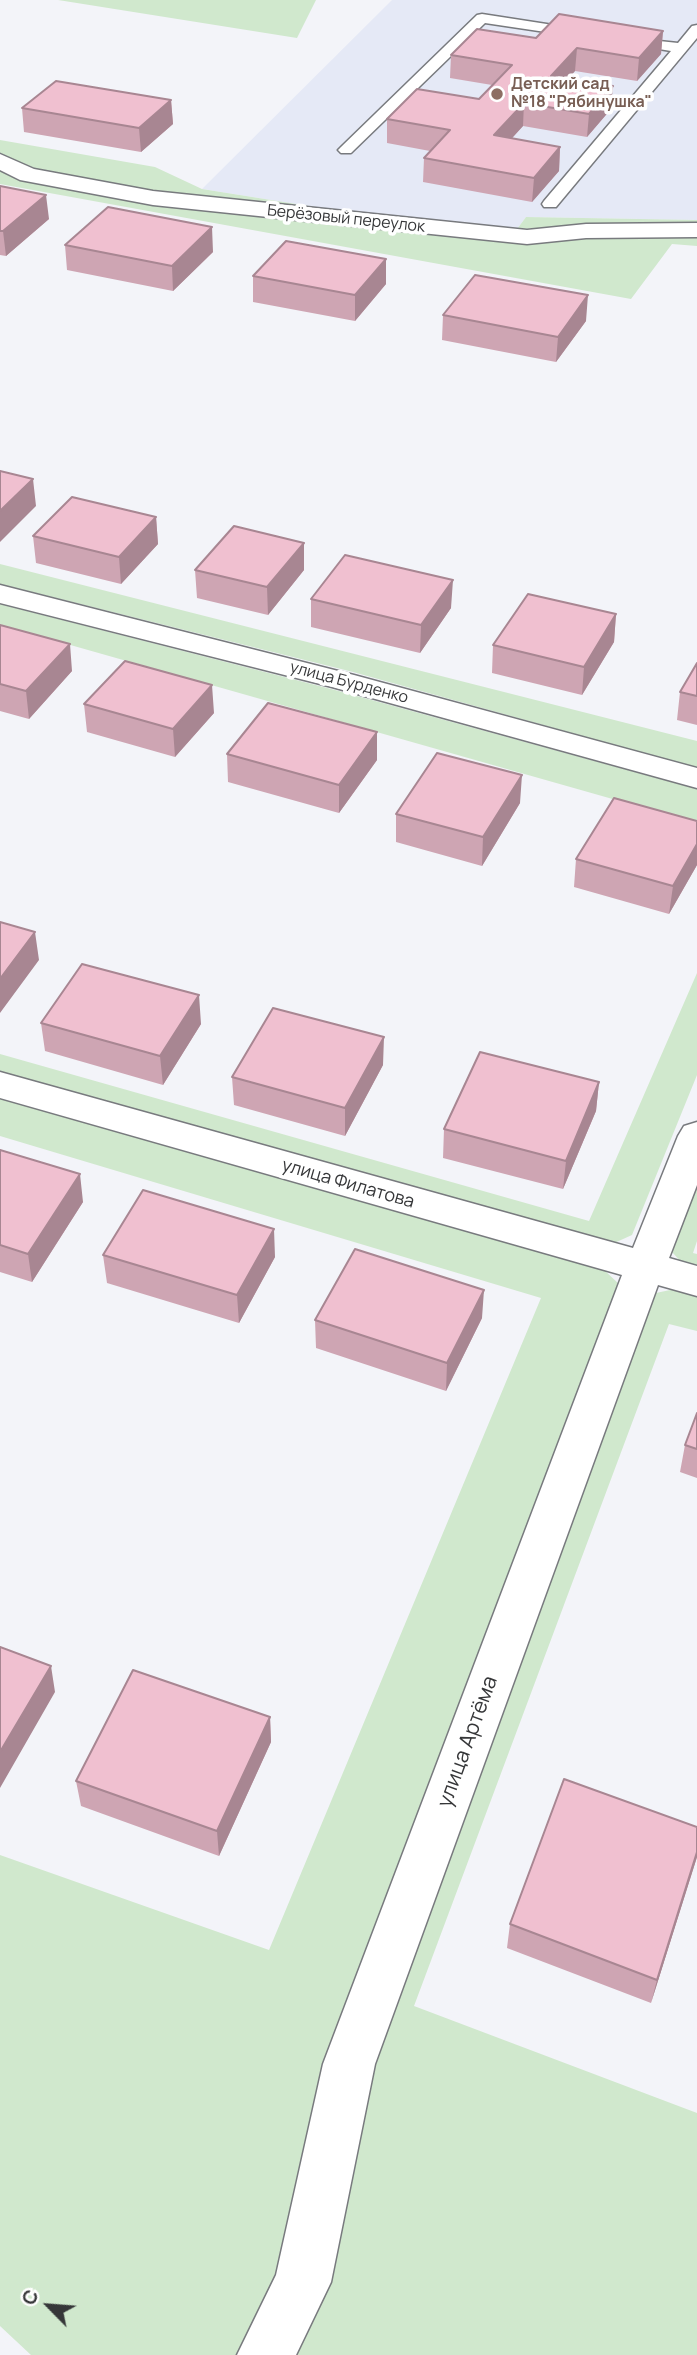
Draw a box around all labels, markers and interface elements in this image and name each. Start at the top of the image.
place label: Детский сад №18 "Рябинушка" [511,75,652,113]
marker: Детский сад №18 "Рябинушка" [489,86,505,102]
street label: Берёзовый переулок [266,201,426,237]
street label: улица Бурденко [288,658,410,708]
street label: улица Филатова [279,1155,417,1213]
street label: улица Артёма [433,1673,503,1811]
north arrow [14,2271,84,2341]
text: С [15,2285,45,2309]

